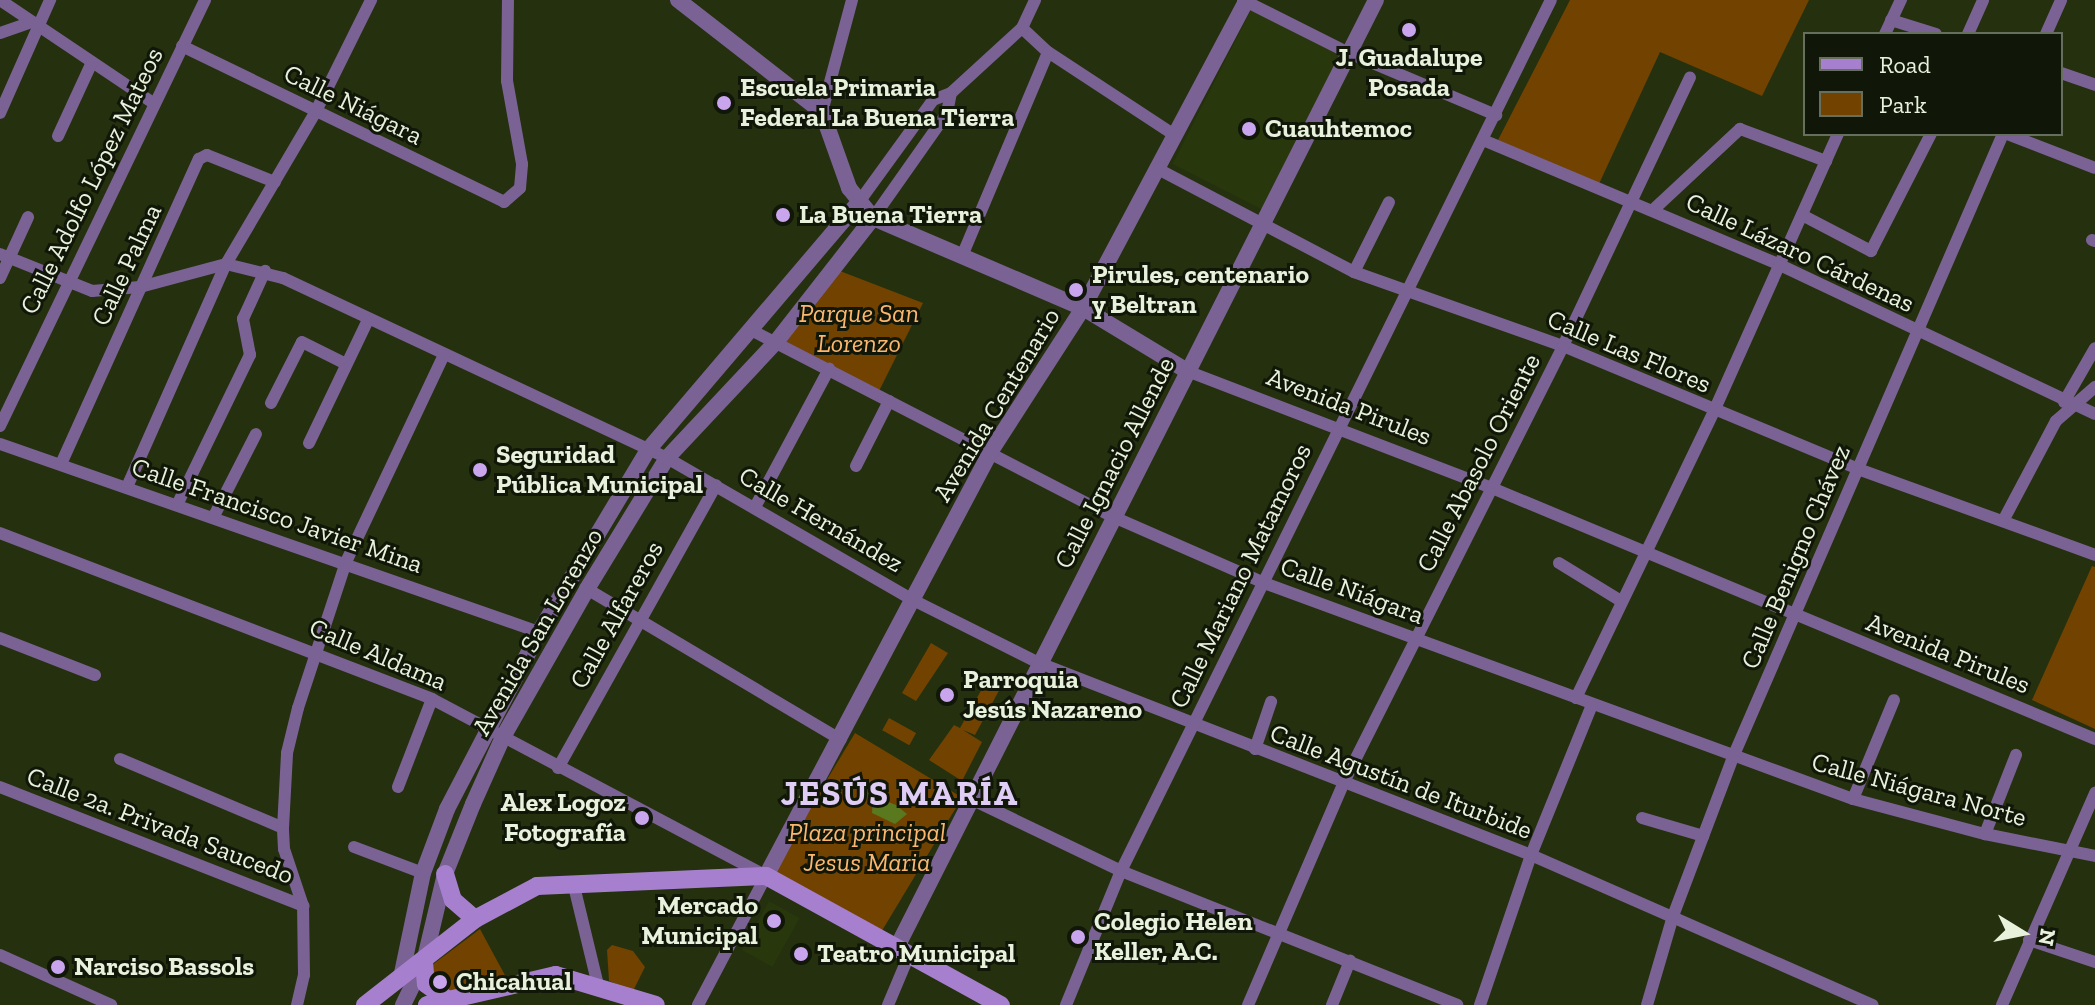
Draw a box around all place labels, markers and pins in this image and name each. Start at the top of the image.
marker: J. Guadalupe Posada [1400,21,1418,39]
place label: J. Guadalupe Posada [1336,42,1482,104]
place label: Escuela Primaria Federal La Buena Tierra [740,72,1014,134]
marker: Escuela Primaria Federal La Buena Tierra [715,94,733,112]
place label: Cuauhtemoc [1265,113,1412,145]
marker: Cuauhtemoc [1240,120,1258,138]
place label: La Buena Tierra [799,199,982,231]
marker: La Buena Tierra [774,206,792,224]
place label: Pirules, centenario y Beltran [1092,259,1309,320]
marker: Pirules, centenario y Beltran [1067,281,1085,299]
place label: Seguridad Pública Municipal [496,439,703,500]
marker: Seguridad Pública Municipal [471,461,489,479]
place label: Parroquia Jesús Nazareno [963,664,1142,726]
marker: Parroquia Jesús Nazareno [938,686,956,704]
place label: Alex Logoz Fotografía [500,787,626,848]
marker: Alex Logoz Fotografía [633,809,651,827]
place label: Mercado Municipal [641,890,758,952]
place label: Colegio Helen Keller, A.C. [1094,906,1253,968]
marker: Mercado Municipal [765,912,783,930]
marker: Colegio Helen Keller, A.C. [1069,928,1087,946]
place label: Teatro Municipal [817,938,1016,970]
marker: Teatro Municipal [792,945,810,963]
place label: Narciso Bassols [74,951,254,983]
marker: Narciso Bassols [49,958,67,976]
place label: Chicahual [456,966,572,998]
marker: Chicahual [431,973,449,991]

